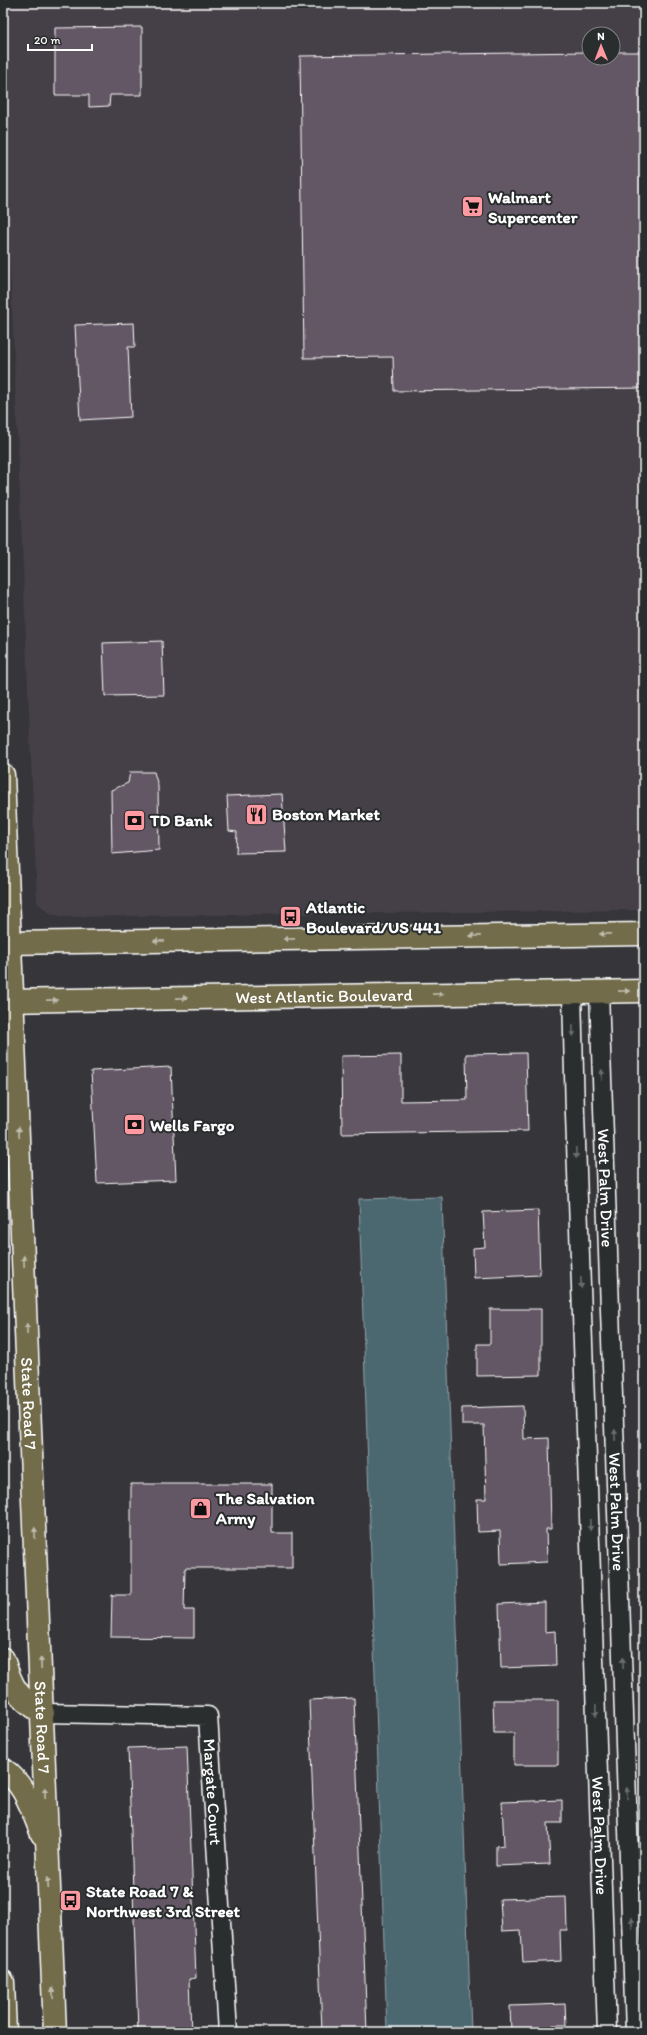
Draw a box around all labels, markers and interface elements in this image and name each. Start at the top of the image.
scale bar [28,26,92,52]
north arrow [581,26,621,66]
text: N [597,30,605,43]
text: 20 m [34,33,61,47]
place label: Walmart Supercenter [488,187,578,228]
supermarket icon: Walmart Supercenter [460,194,486,220]
restaurant icon: Boston Market [243,801,269,827]
place label: Boston Market [272,804,380,824]
bank icon: TD Bank [122,807,148,833]
place label: TD Bank [149,810,213,830]
place label: Atlantic Boulevard/US 441 [305,897,441,937]
bus stop icon: Atlantic Boulevard/US 441 [277,904,303,930]
one-way arrow [598,931,611,937]
one-way arrow [468,933,481,939]
one-way arrow [282,936,295,942]
one-way arrow [152,938,165,944]
street label: West Atlantic Boulevard [235,985,413,1007]
one-way arrow [618,988,631,994]
one-way arrow [432,991,445,997]
one-way arrow [176,995,189,1001]
one-way arrow [46,997,59,1003]
one-way arrow [570,1025,576,1038]
one-way arrow [599,1068,605,1081]
bank icon: Wells Fargo [121,1112,147,1138]
place label: Wells Fargo [150,1115,235,1136]
one-way arrow [15,1126,22,1138]
street label: West Palm Drive [594,1128,618,1248]
one-way arrow [573,1147,579,1160]
one-way arrow [21,1254,27,1267]
one-way arrow [578,1277,584,1290]
one-way arrow [23,1323,30,1335]
street label: State Road 7 [17,1357,41,1451]
one-way arrow [611,1429,618,1441]
street label: West Palm Drive [605,1452,629,1571]
place label: The Salvation Army [215,1488,315,1529]
shop icon: The Salvation Army [188,1495,214,1521]
one-way arrow [587,1519,593,1532]
one-way arrow [32,1527,39,1539]
one-way arrow [37,1657,44,1669]
one-way arrow [619,1657,626,1669]
street label: State Road 7 [30,1680,54,1774]
one-way arrow [593,1705,599,1718]
street label: Margate Court [199,1738,226,1846]
street label: West Palm Drive [588,1776,612,1895]
one-way arrow [42,1786,48,1799]
one-way arrow [624,1786,630,1799]
one-way arrow [45,1877,52,1889]
place label: State Road 7 & Northwest 3rd Street [86,1881,241,1921]
bus stop icon: State Road 7 & Northwest 3rd Street [58,1888,84,1914]
one-way arrow [628,1917,635,1929]
one-way arrow [50,1987,57,1999]

